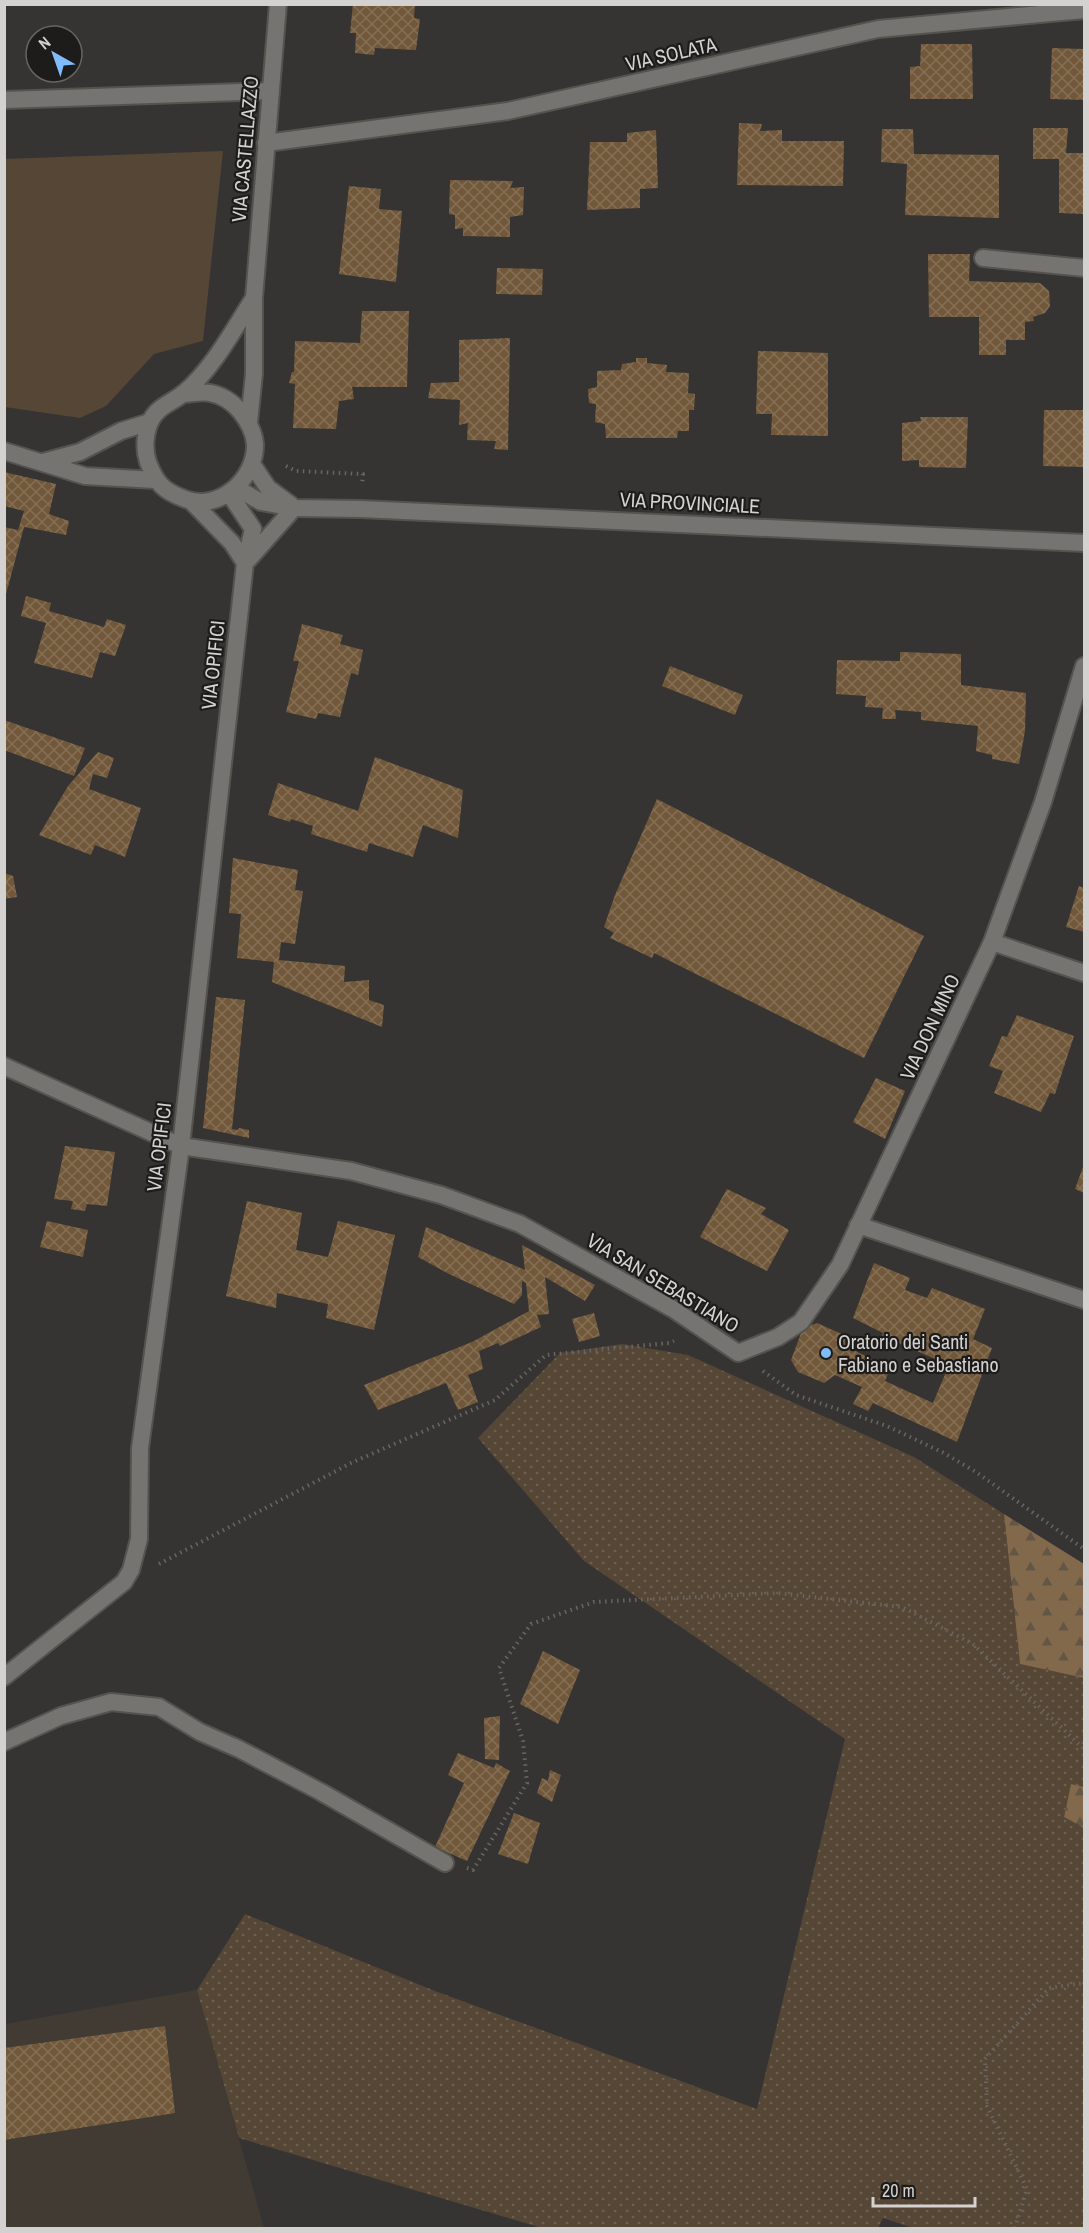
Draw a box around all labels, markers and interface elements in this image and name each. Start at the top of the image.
north arrow [24,24,84,84]
street label: VIA SOLATA [623,30,719,77]
text: N [34,31,55,54]
street label: VIA CASTELLAZZO [225,75,264,223]
street label: VIA PROVINCIALE [619,485,761,520]
street label: VIA OPIFICI [194,619,231,711]
street label: VIA DON MINO [893,969,966,1084]
street label: VIA OPIFICI [140,1101,177,1193]
street label: VIA SAN SEBASTIANO [582,1226,744,1339]
place label: Oratorio dei Santi Fabiano e Sebastiano [838,1328,999,1378]
marker: Oratorio dei Santi Fabiano e Sebastiano [819,1346,833,1360]
scale bar [873,2170,975,2208]
text: 20 m [882,2178,915,2203]

